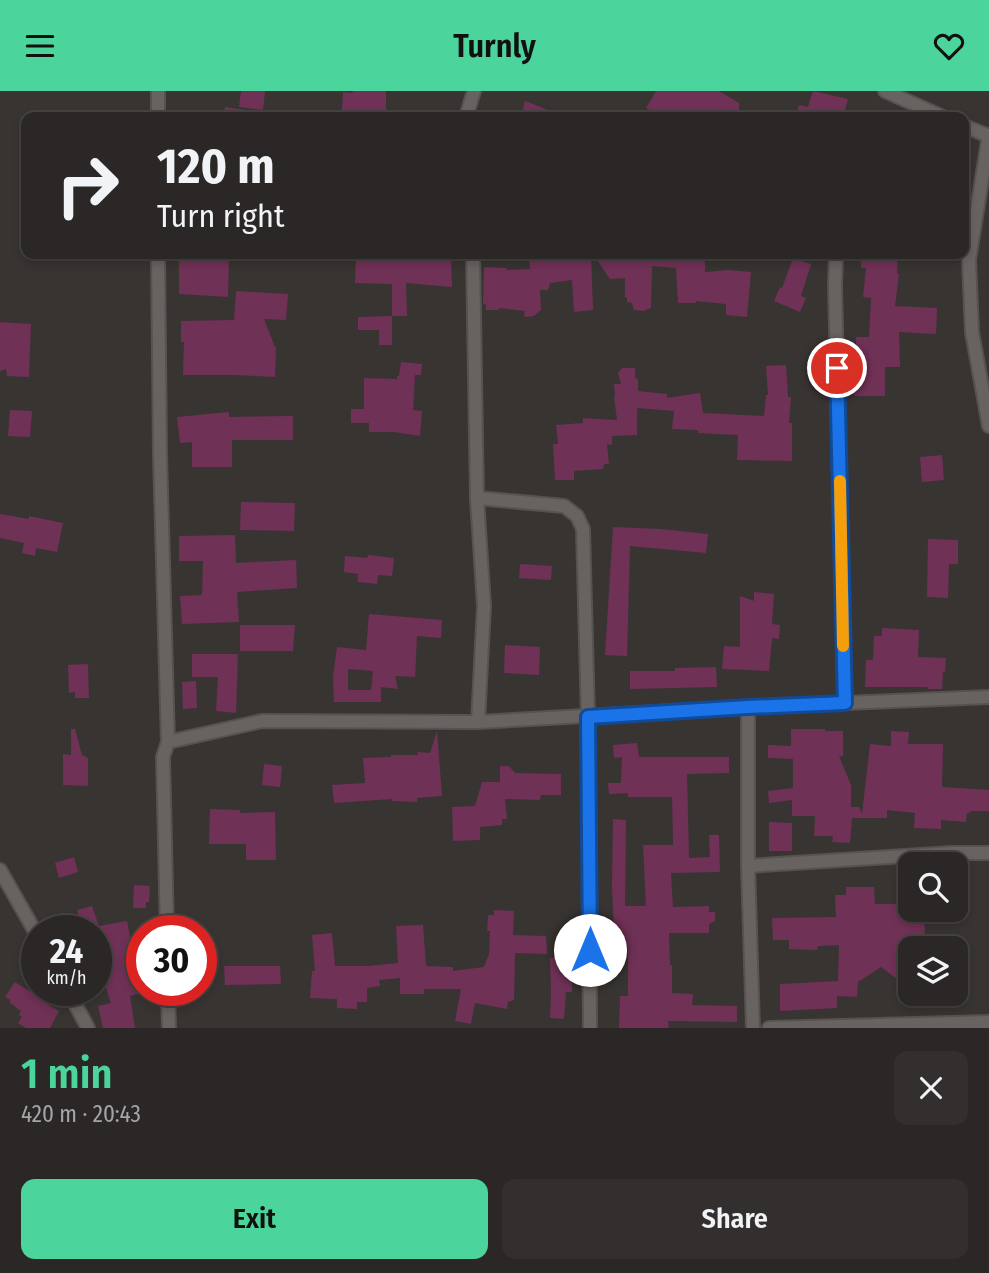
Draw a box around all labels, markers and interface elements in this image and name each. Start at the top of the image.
icon: menu [21,27,59,65]
text: Turnly [453,27,536,65]
icon: heart [930,27,968,65]
text: 120 m [157,137,275,196]
icon: right [42,140,133,231]
text: Turn right [157,197,284,235]
pin [807,338,867,398]
icon: arrive [818,349,856,387]
map controls [898,852,968,1006]
button: search [898,852,968,922]
position arrow [553,913,627,987]
speed limit sign: 30 [126,915,217,1006]
text: 24 [50,930,83,972]
button: layers [898,936,968,1006]
text: km/h [46,967,87,989]
text: 1 min [21,1049,112,1099]
button: close [894,1051,968,1125]
text: 420 m · 20:43 [21,1100,141,1128]
button: Exit [21,1179,488,1259]
button: Share [502,1179,968,1259]

